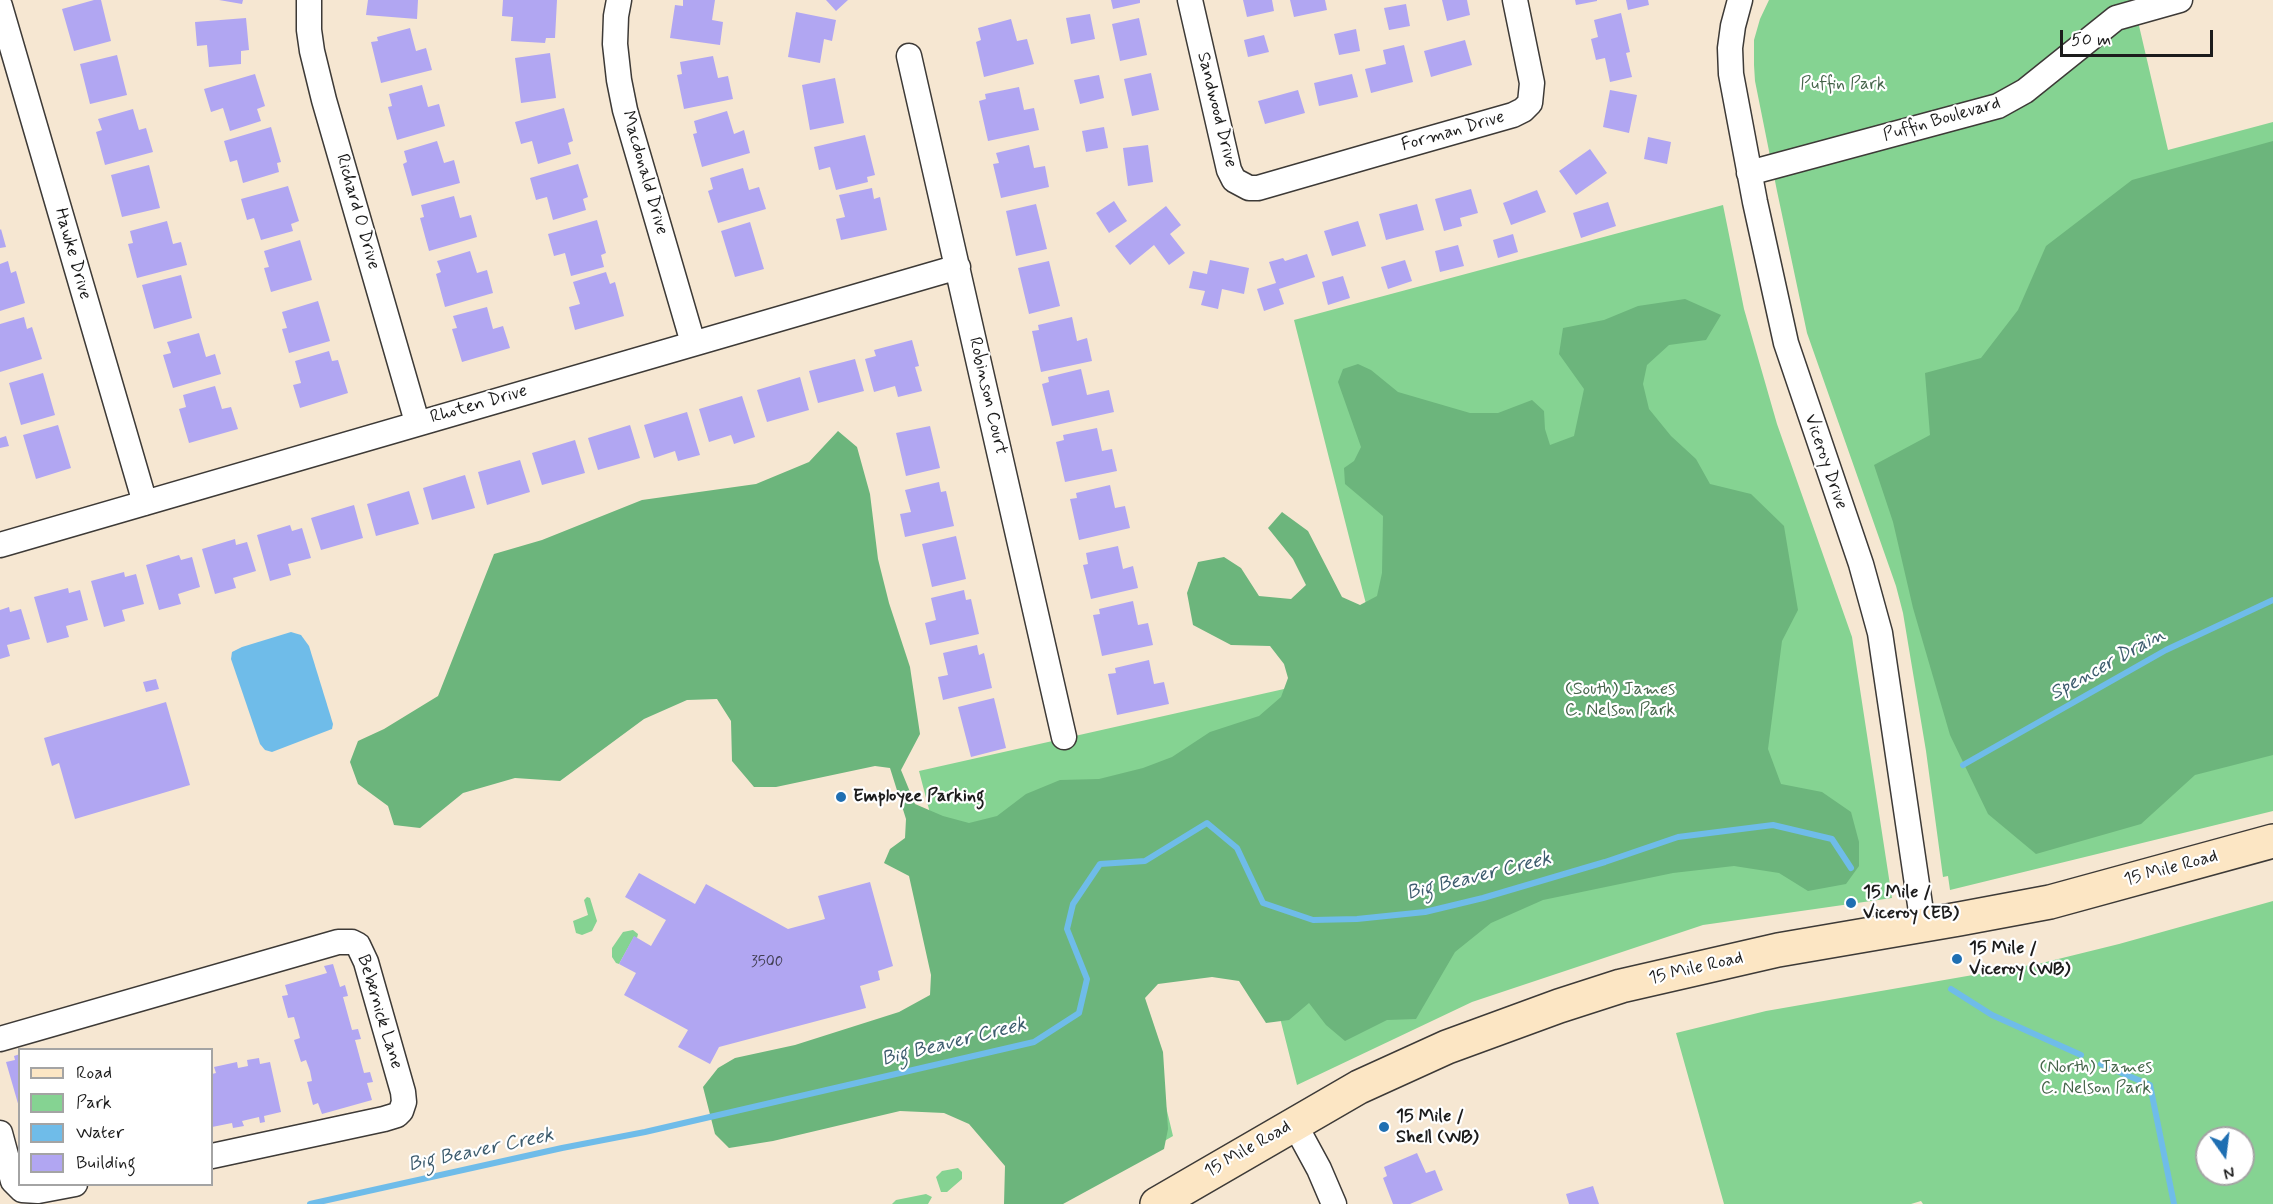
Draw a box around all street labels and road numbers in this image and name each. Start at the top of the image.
street label: Sandwood Drive [1191,50,1241,170]
street label: Puffin Boulevard [1881,93,2003,147]
street label: Forman Drive [1399,107,1507,157]
street label: Macdonald Drive [616,108,672,238]
street label: Richard O Drive [330,152,384,272]
street label: Hawke Drive [49,206,95,302]
street label: Robinson Court [963,335,1011,457]
street label: Rhoten Drive [428,381,530,429]
street label: Viceroy Drive [1799,411,1851,513]
street label: 15 Mile Road [2122,846,2220,892]
street label: 15 Mile Road [1647,948,1745,990]
street label: Bebernick Lane [351,952,407,1072]
street label: 15 Mile Road [1201,1117,1295,1183]

